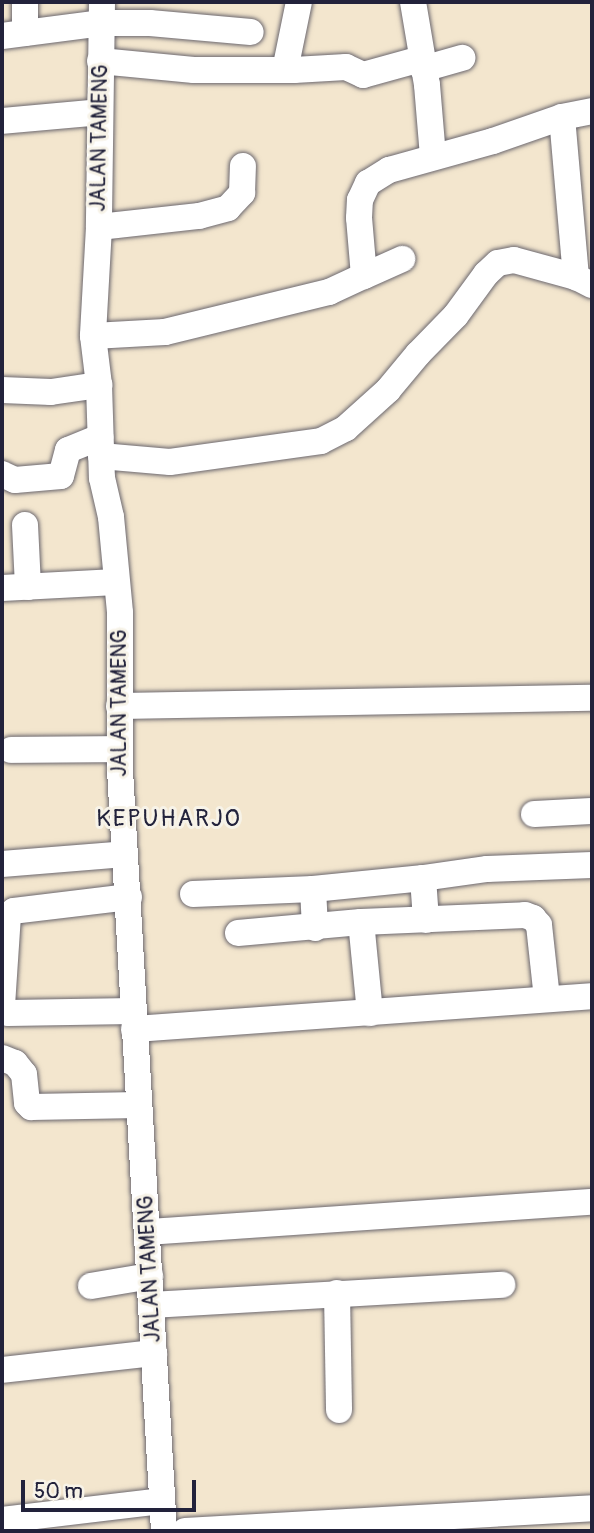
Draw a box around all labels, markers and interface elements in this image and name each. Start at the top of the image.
street label: JALAN TAMENG [86,64,114,212]
street label: JALAN TAMENG [107,629,133,777]
district label: KEPUHARJO [97,805,241,833]
street label: JALAN TAMENG [134,1195,166,1343]
scale bar [24,1466,200,1510]
text: 50 m [34,1478,83,1505]

